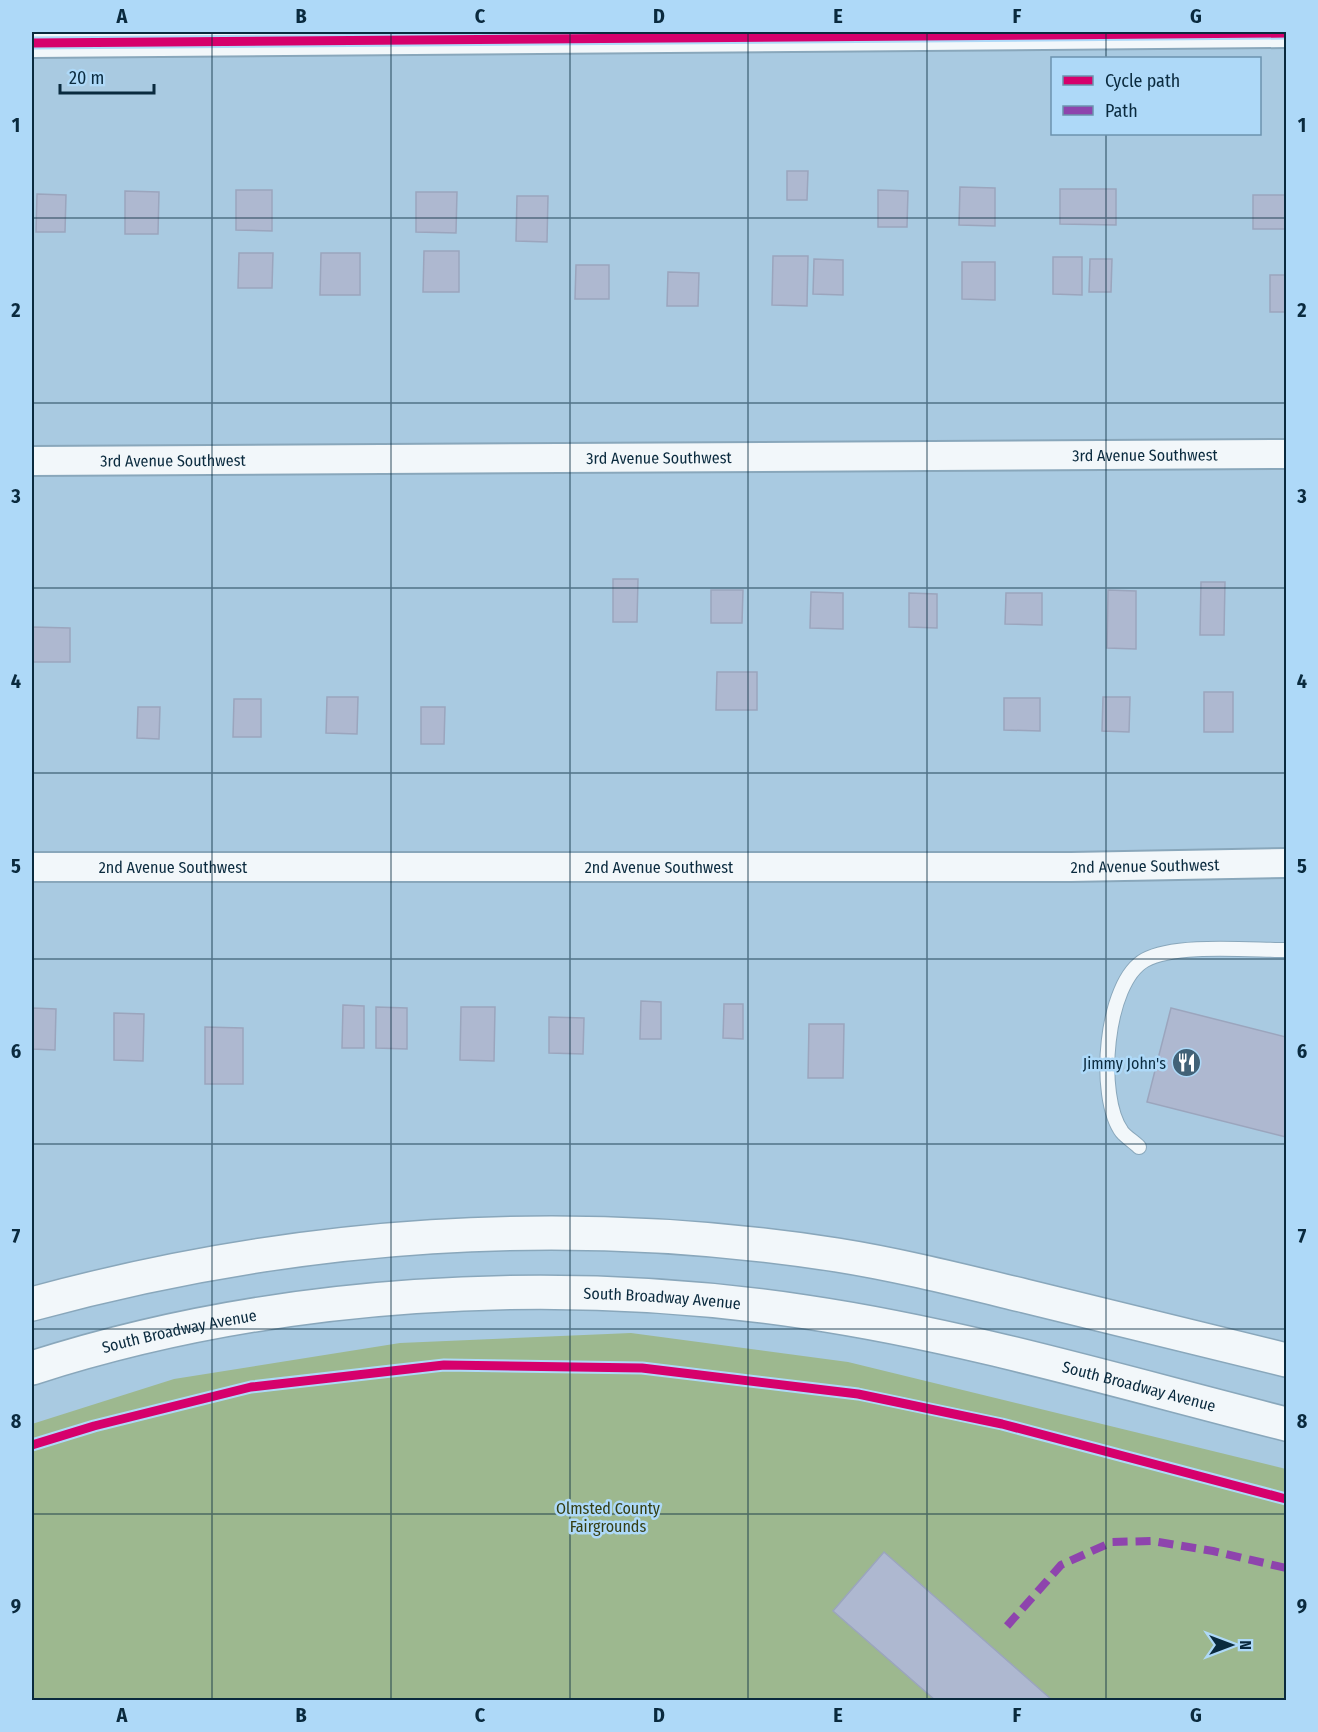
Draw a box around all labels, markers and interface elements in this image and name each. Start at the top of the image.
text: A [116,4,129,28]
text: B [295,4,307,28]
text: C [475,4,486,28]
text: D [653,4,665,28]
text: E [833,4,843,28]
text: F [1013,4,1022,28]
text: G [1190,4,1202,28]
scale bar [60,57,154,95]
legend [1051,57,1261,135]
text: 20 m [69,67,104,89]
text: Cycle path [1105,70,1180,92]
text: Path [1105,100,1138,122]
text: 1 [12,113,20,137]
text: 1 [1298,113,1306,137]
text: 2 [10,298,21,322]
text: 2 [1296,298,1307,322]
street label: 3rd Avenue Southwest [1072,445,1219,465]
street label: 3rd Avenue Southwest [586,448,733,468]
street label: 3rd Avenue Southwest [100,451,247,471]
text: 3 [10,484,21,508]
text: 3 [1296,484,1307,508]
text: 4 [11,669,21,693]
text: 4 [1297,669,1307,693]
text: 5 [11,854,21,878]
text: 5 [1297,854,1307,878]
street label: 2nd Avenue Southwest [1071,855,1220,877]
street label: 2nd Avenue Southwest [99,858,248,877]
street label: 2nd Avenue Southwest [585,858,734,877]
text: 6 [11,1039,21,1063]
text: 6 [1297,1039,1307,1063]
restaurant icon: Jimmy John's [1171,1047,1203,1079]
place label: Jimmy John's [1083,1054,1166,1073]
text: 7 [12,1224,21,1248]
text: 7 [1298,1224,1307,1248]
street label: South Broadway Avenue [583,1284,742,1313]
street label: South Broadway Avenue [100,1306,258,1357]
street label: South Broadway Avenue [1060,1357,1218,1416]
text: 8 [11,1409,22,1433]
text: 8 [1297,1409,1308,1433]
park label: Olmsted County Fairgrounds [556,1499,661,1536]
text: 9 [11,1594,21,1618]
text: 9 [1297,1594,1307,1618]
north arrow [1201,1615,1261,1675]
text: N [1236,1640,1255,1650]
text: A [116,1703,129,1727]
text: B [295,1703,307,1727]
text: C [475,1703,486,1727]
text: D [653,1703,665,1727]
text: E [833,1703,843,1727]
text: F [1013,1703,1022,1727]
text: G [1190,1703,1202,1727]

